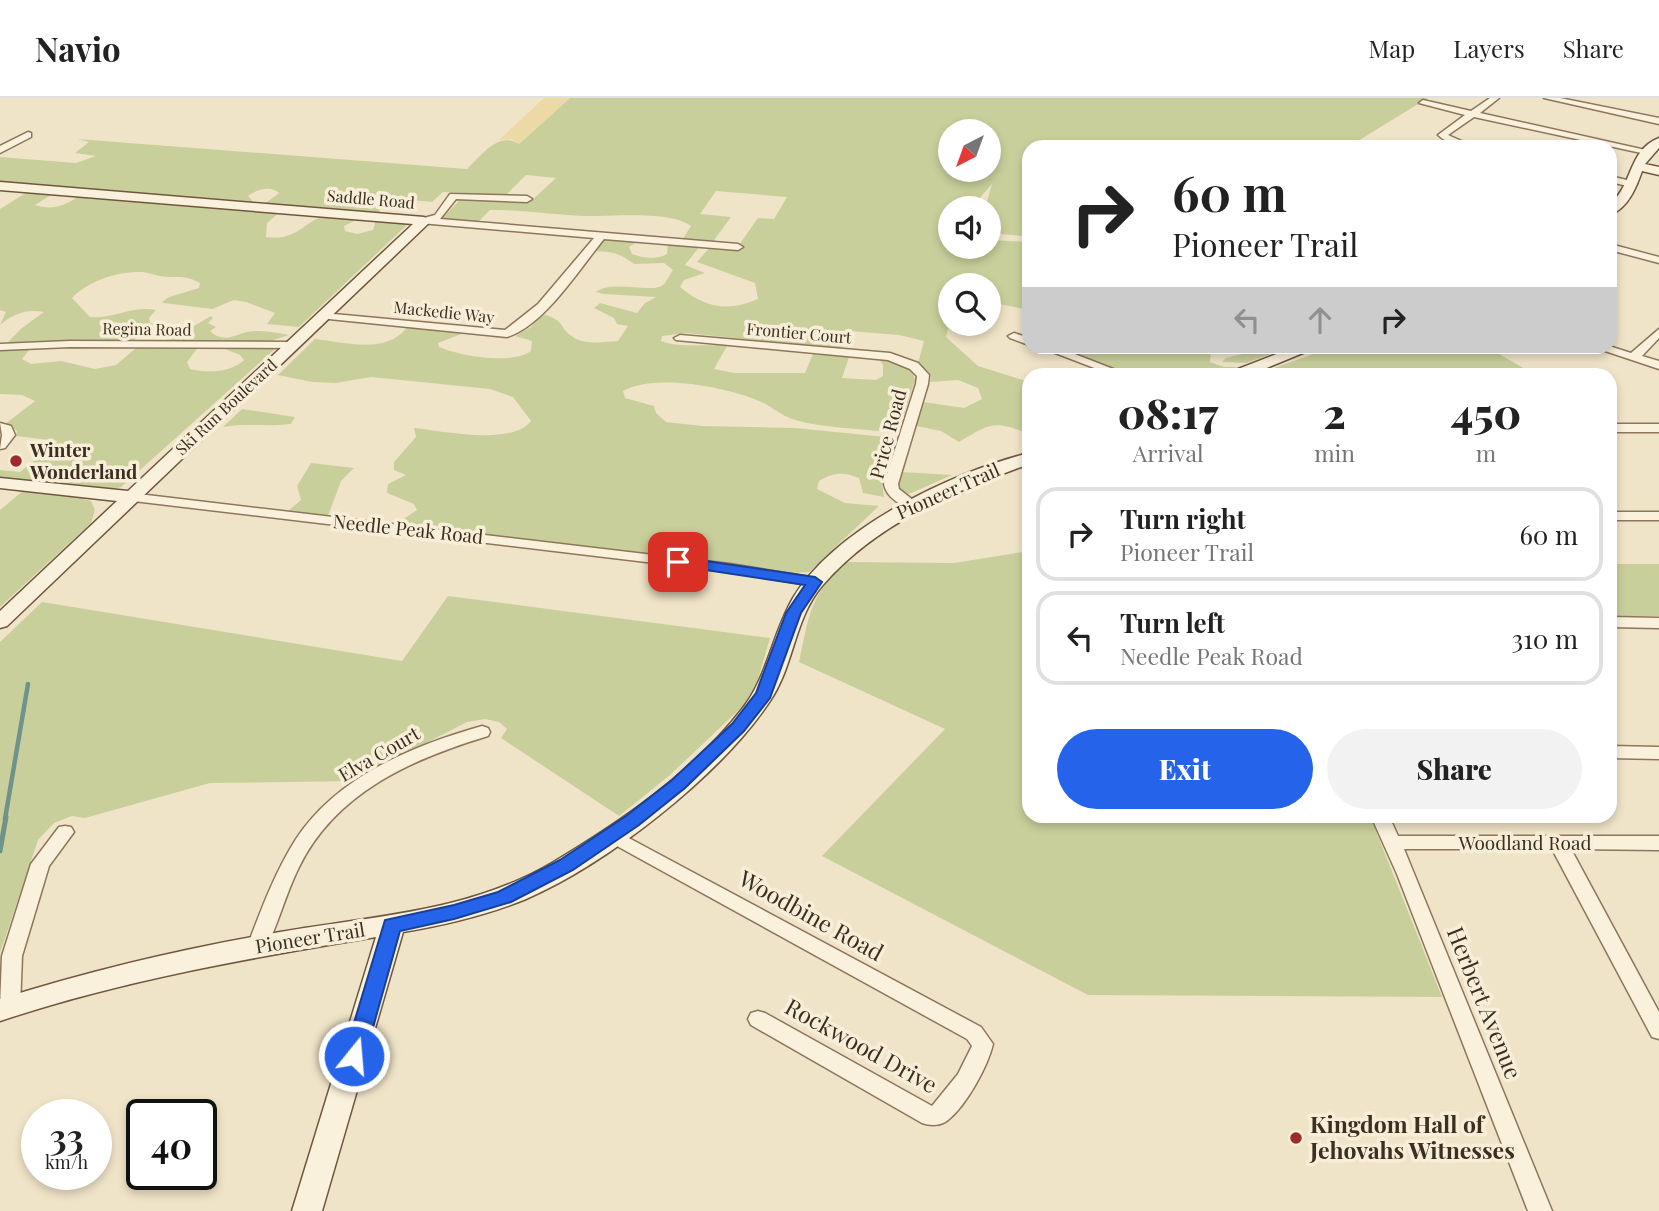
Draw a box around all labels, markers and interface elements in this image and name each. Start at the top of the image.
text: Navio [35,26,121,70]
text: Map [1369,32,1415,64]
text: Layers [1453,32,1525,64]
text: Share [1563,32,1624,64]
north arrow [938,119,1001,182]
map controls [938,119,1001,336]
text: 60 m [1172,159,1287,224]
icon: right [1057,168,1148,259]
street label: Saddle Road [326,184,416,213]
button: sound [938,196,1001,259]
text: Pioneer Trail [1172,222,1358,265]
button: search [938,273,1001,336]
street label: Mackedie Way [393,296,495,327]
icon: left [1228,301,1266,339]
icon: ahead [1301,301,1339,339]
icon: right [1374,301,1412,339]
street label: Regina Road [102,317,192,340]
street label: Frontier Court [746,317,853,348]
street label: Ski Run Boulevard [170,354,281,459]
text: 08:17 [1118,384,1218,440]
text: 2 [1323,384,1346,440]
text: 450 [1451,384,1521,440]
street label: Price Road [863,386,911,482]
place label: Winter Wonderland [29,436,138,484]
text: Arrival [1133,437,1203,468]
text: min [1314,437,1355,468]
text: m [1476,437,1496,468]
marker: Winter Wonderland [8,453,24,469]
street label: Pioneer Trail [892,455,1004,524]
text: Turn right [1120,501,1246,536]
street label: Needle Peak Road [332,507,485,549]
icon: right [1061,515,1099,553]
text: 60 m [1519,517,1578,552]
pin [648,532,708,592]
text: Pioneer Trail [1120,536,1254,567]
icon: arrive [659,543,697,581]
text: Turn left [1120,605,1225,640]
icon: left [1061,619,1099,657]
text: 310 m [1511,621,1578,656]
text: Needle Peak Road [1120,640,1303,671]
street label: Elva Court [333,719,424,787]
button: Exit [1057,729,1313,809]
button: Share [1327,729,1582,809]
street label: Woodland Road [1458,829,1591,855]
street label: Woodbine Road [733,862,890,967]
street label: Pioneer Trail [253,915,367,959]
street label: Herbert Avenue [1441,922,1530,1083]
street label: Rockwood Drive [780,990,943,1099]
position arrow [317,1019,391,1093]
speed limit sign: 40 [126,1099,217,1190]
place label: Kingdom Hall of Jehovahs Witnesses [1309,1108,1515,1165]
text: 33 [49,1112,84,1159]
marker: Kingdom Hall of Jehovahs Witnesses [1288,1130,1304,1146]
text: km/h [45,1150,88,1174]

